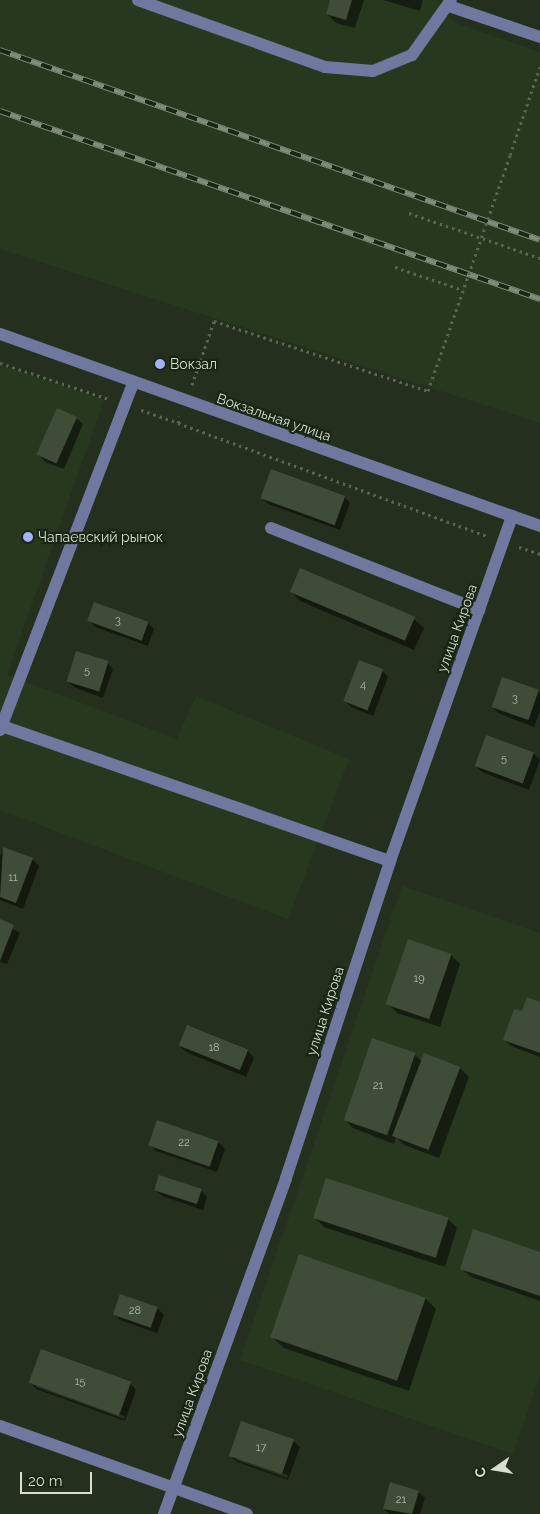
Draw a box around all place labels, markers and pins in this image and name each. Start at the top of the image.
place label: Вокзал [170,356,217,372]
marker: Вокзал [154,358,166,370]
place label: Чапаевский рынок [38,529,163,545]
marker: Чапаевский рынок [22,531,34,543]

